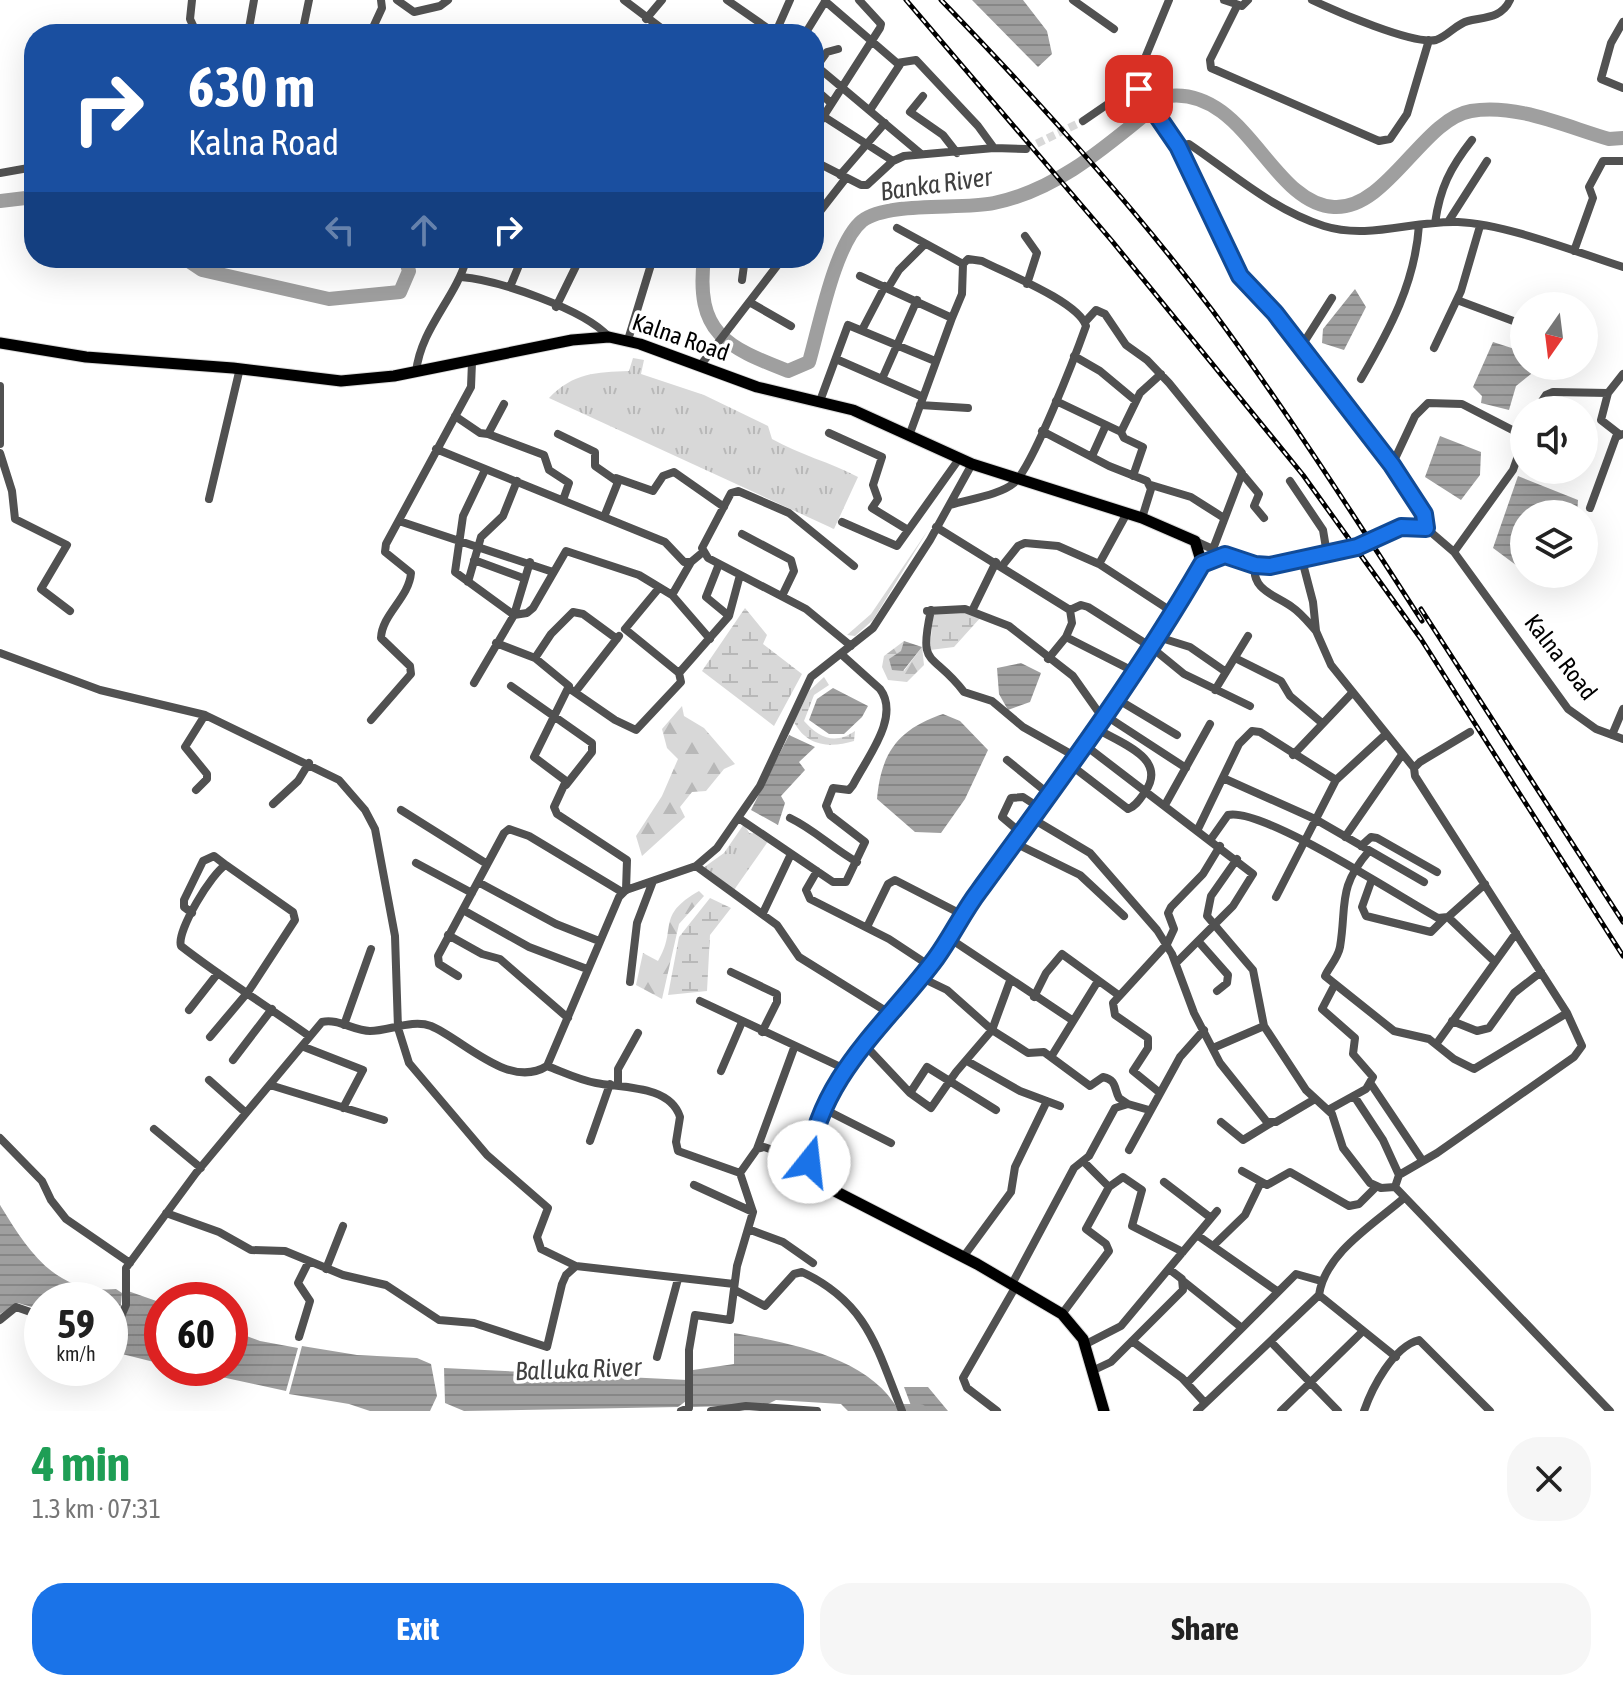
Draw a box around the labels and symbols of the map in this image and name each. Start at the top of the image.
pin [1105,55,1173,123]
water label: Banka River [878,161,995,207]
north arrow [1510,292,1598,380]
street label: Kalna Road [629,308,733,366]
street label: Kalna Road [1519,609,1603,705]
position arrow [767,1120,851,1204]
speed limit sign: 60 [144,1282,248,1386]
water label: Balluka River [514,1352,643,1386]

